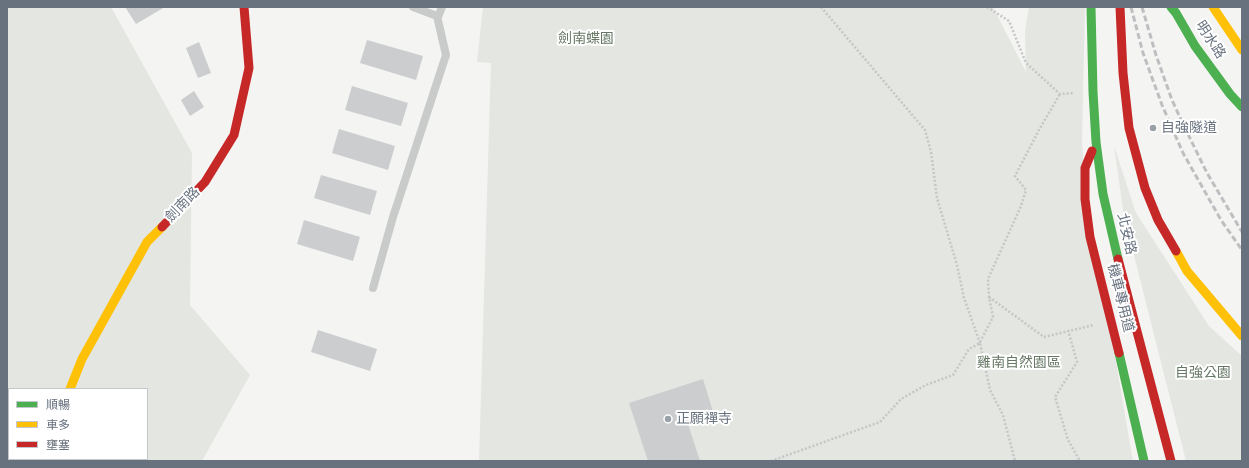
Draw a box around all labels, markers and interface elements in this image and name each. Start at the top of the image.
street label: 明水路 [1192,18,1228,62]
park label: 劍南蝶園 [558,31,614,47]
place label: 自強隧道 [1161,120,1217,136]
marker: 自強隧道 [1148,123,1158,133]
street label: 劍南路 [162,184,204,226]
street label: 北安路 [1113,212,1139,256]
street label: 機車專用道 [1103,262,1137,334]
park label: 雞南自然園區 [977,355,1061,371]
park label: 自強公園 [1175,365,1231,381]
legend [8,388,148,460]
text: 順暢 [46,397,70,413]
place label: 正願禪寺 [676,411,732,427]
marker: 正願禪寺 [663,414,673,424]
text: 車多 [46,417,70,433]
text: 壅塞 [46,437,70,453]

